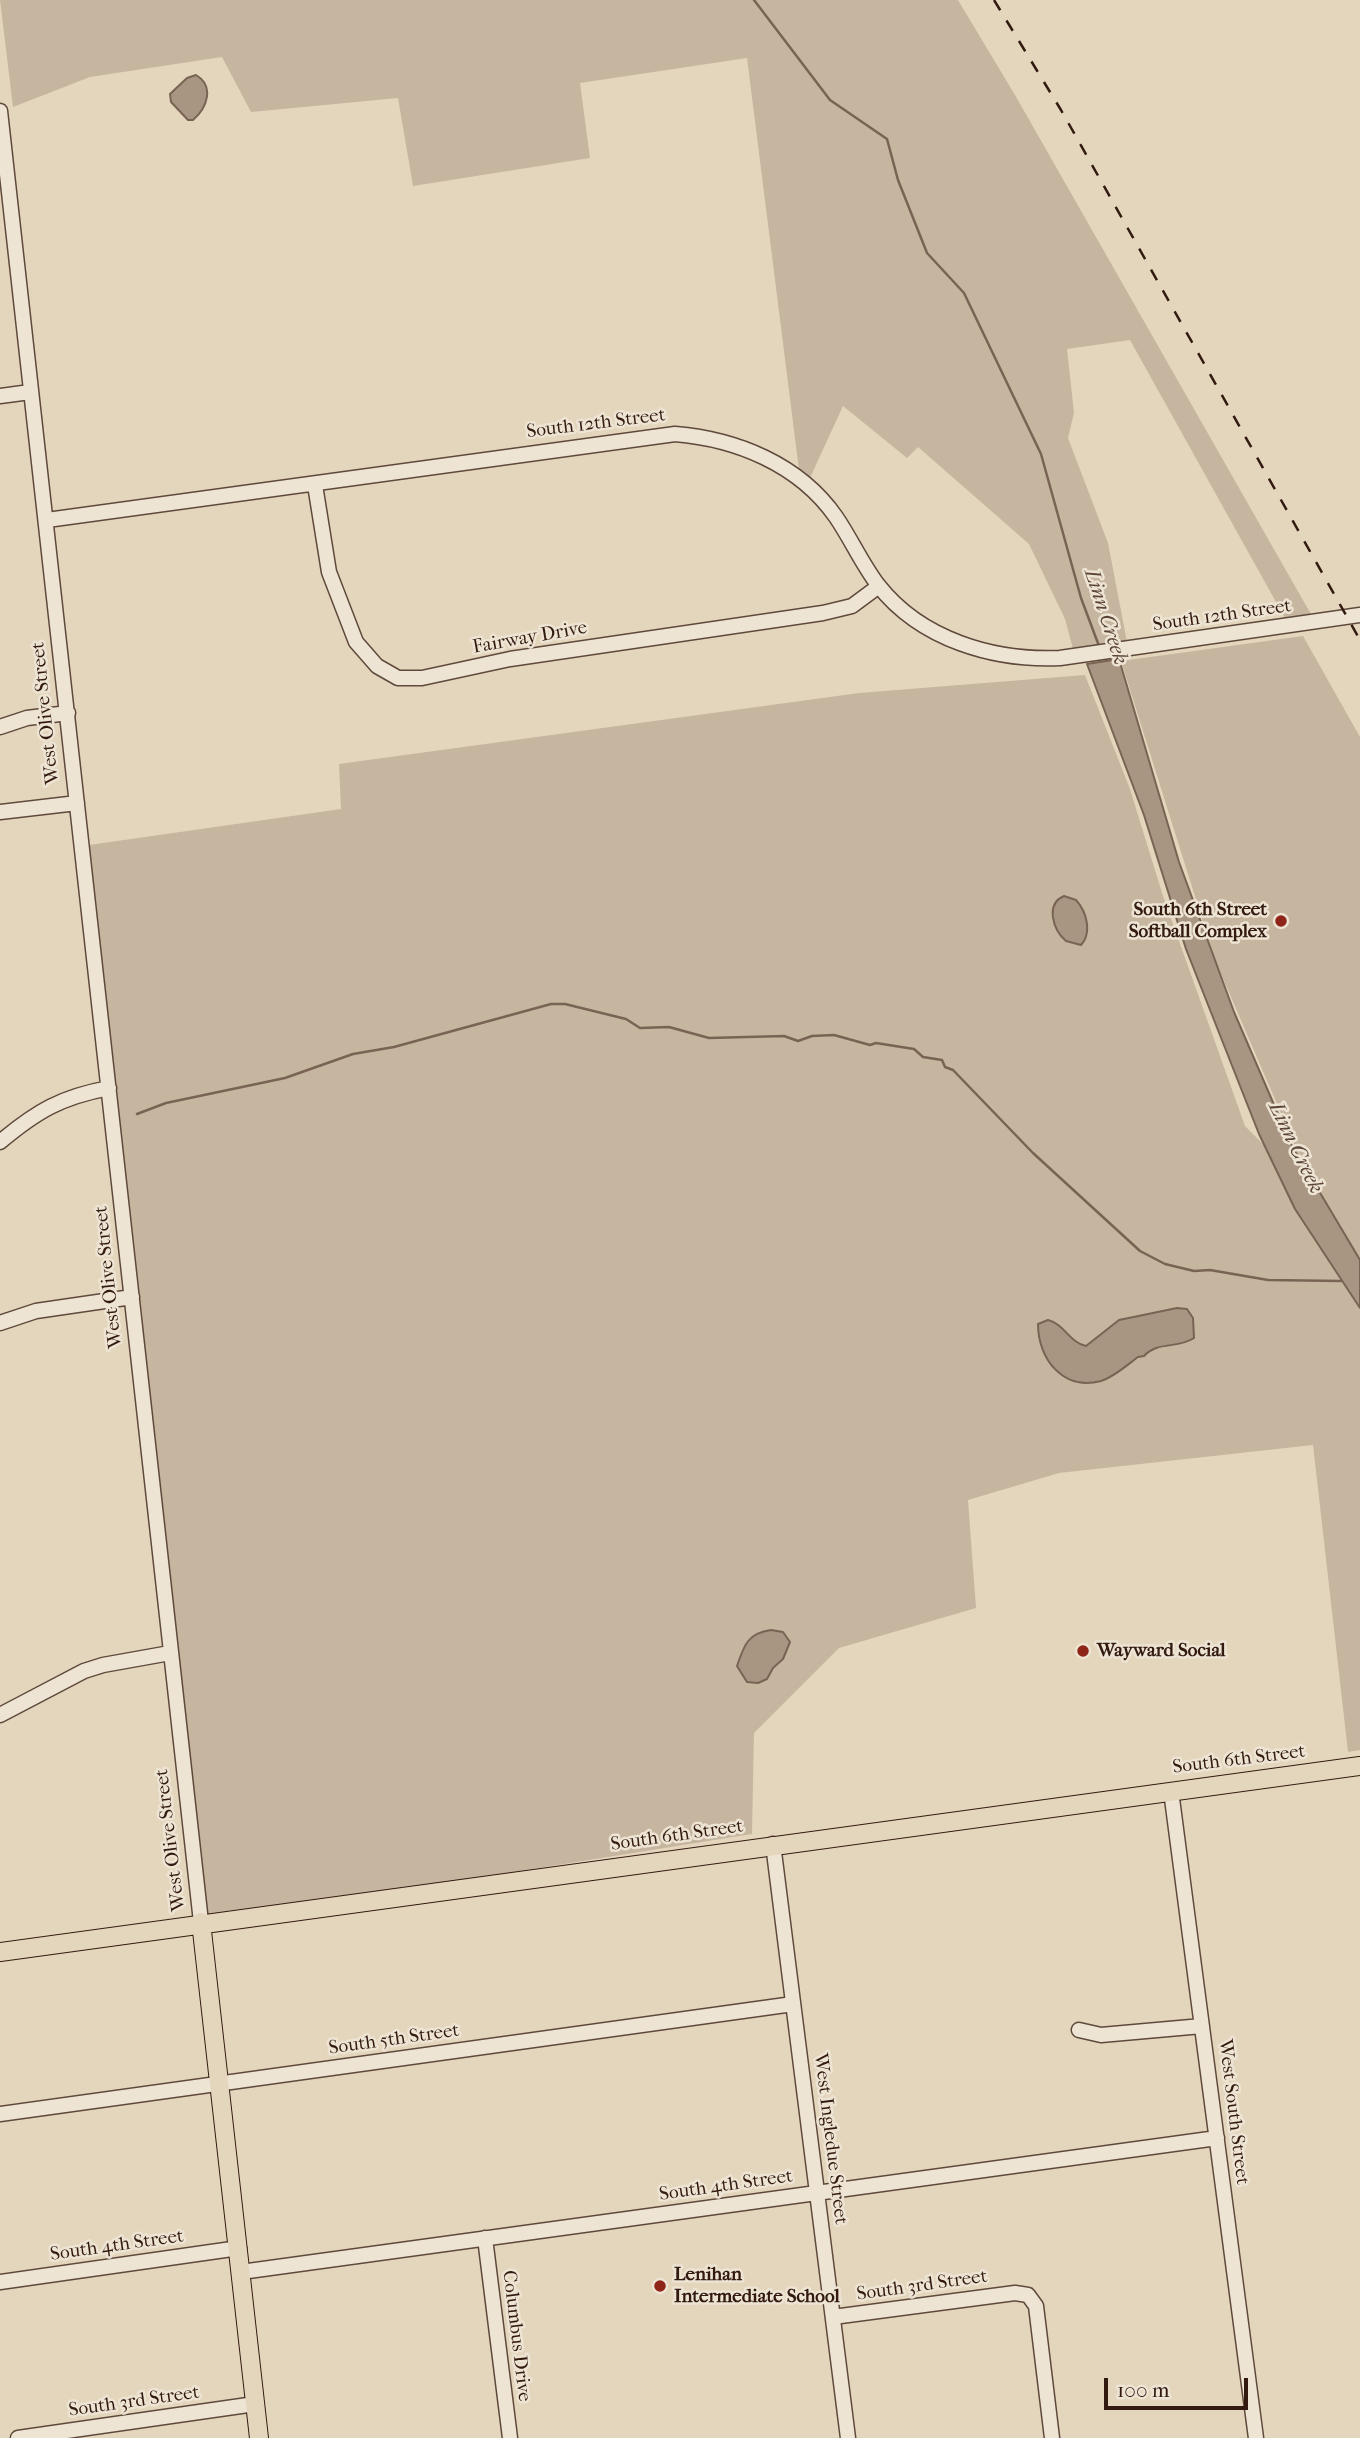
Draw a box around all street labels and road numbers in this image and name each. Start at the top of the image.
street label: South 12th Street [525,404,667,444]
street label: South 12th Street [1151,595,1293,637]
street label: Fairway Drive [471,617,589,659]
street label: West Olive Street [27,641,65,785]
street label: West Olive Street [90,1205,128,1349]
street label: South 6th Street [1171,1741,1307,1779]
street label: West Olive Street [151,1768,191,1912]
street label: South 6th Street [609,1815,745,1857]
street label: South 5th Street [327,2020,461,2060]
street label: West South Street [1213,2038,1253,2186]
street label: West Ingledue Street [808,2052,852,2226]
street label: South 4th Street [658,2165,794,2207]
street label: South 4th Street [49,2225,185,2267]
street label: South 3rd Street [855,2266,989,2306]
street label: Columbus Drive [497,2269,535,2403]
street label: South 3rd Street [67,2382,201,2422]

